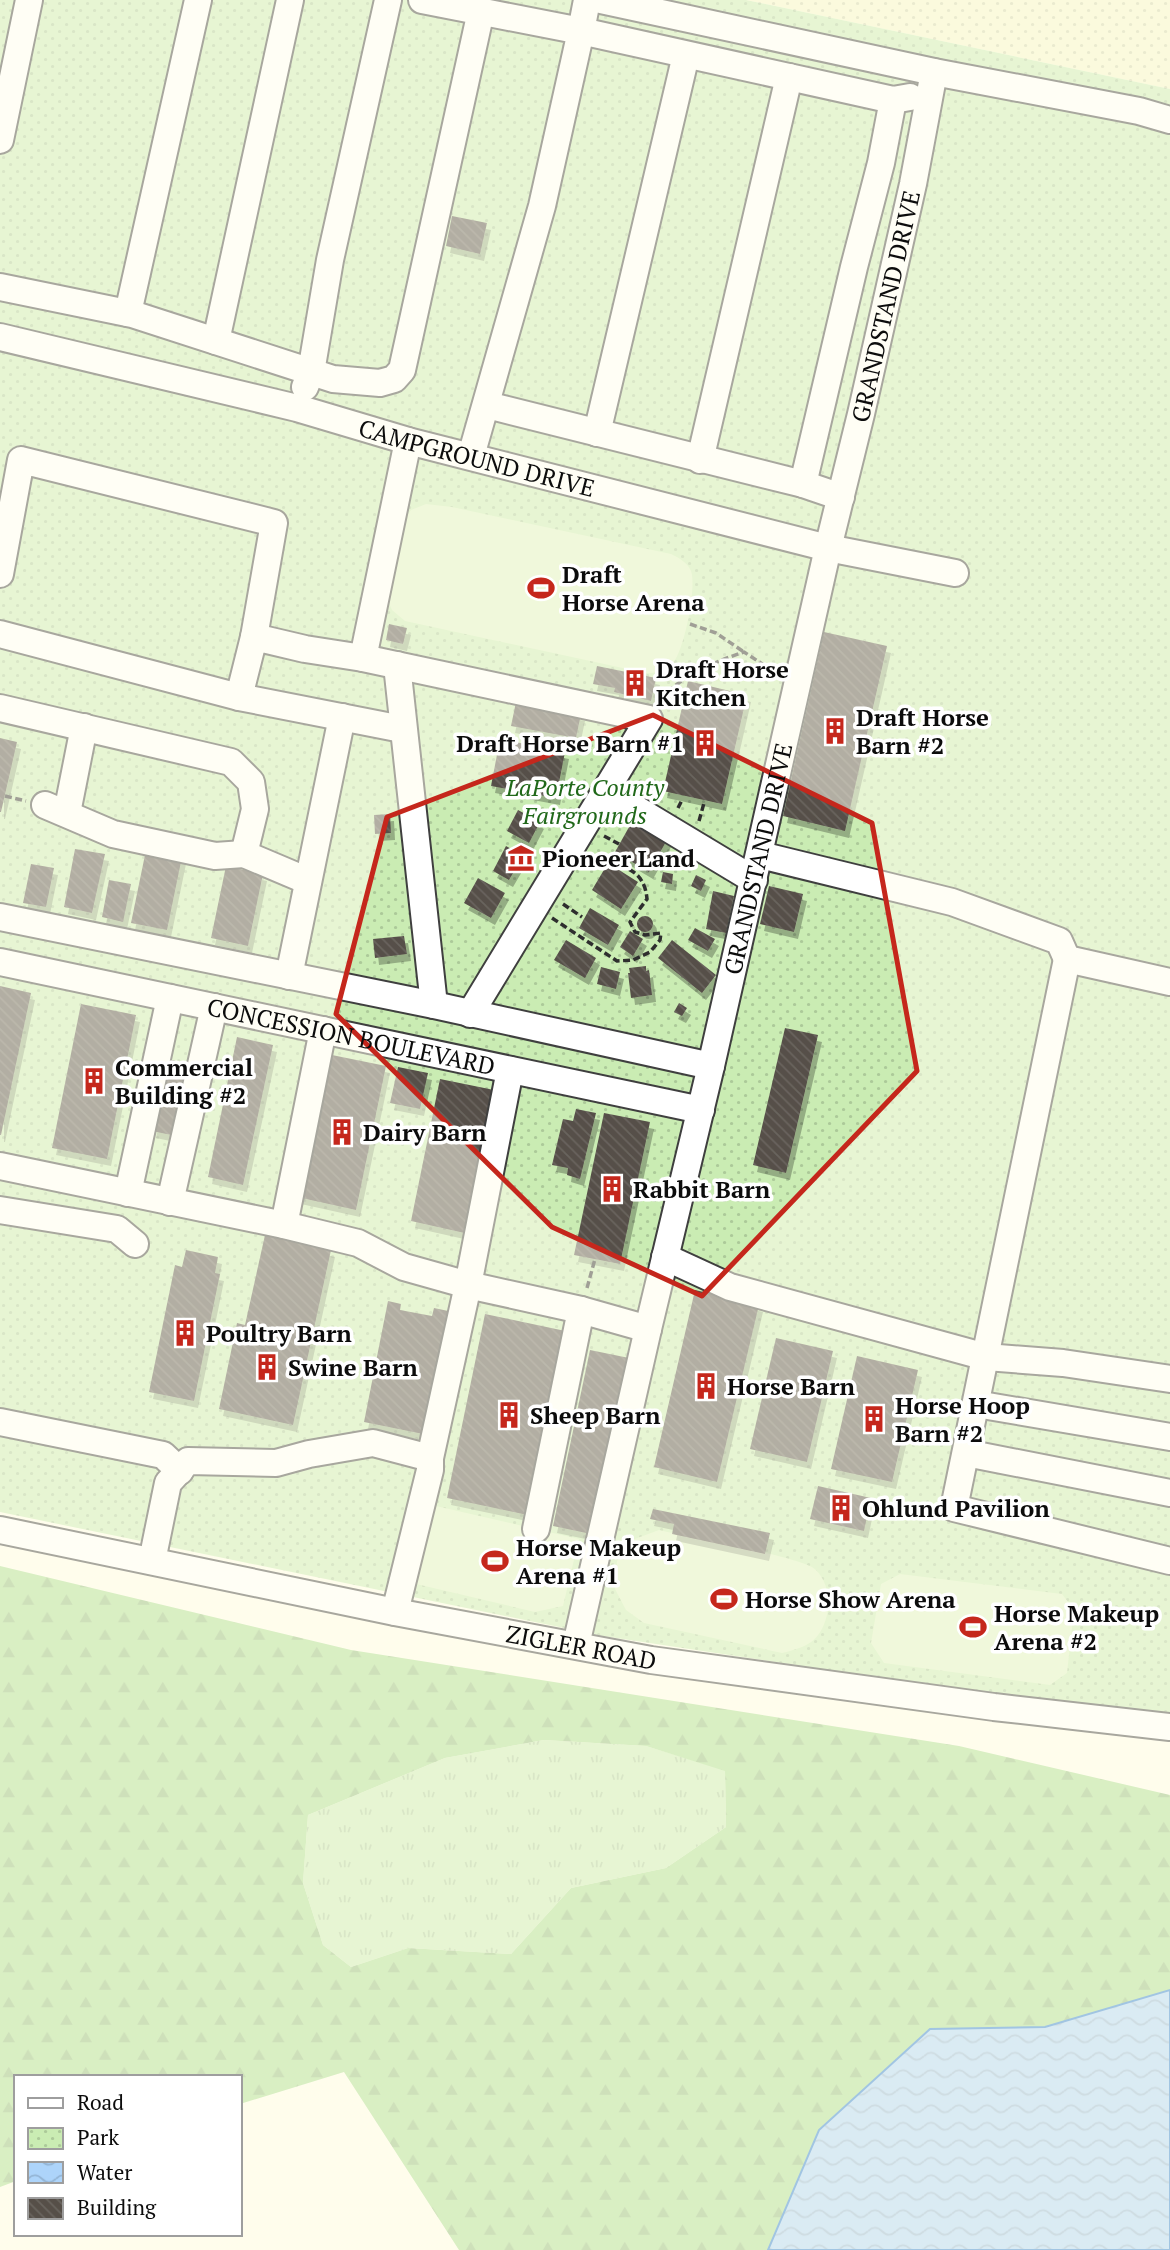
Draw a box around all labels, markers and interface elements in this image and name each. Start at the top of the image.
street label: GRANDSTAND DRIVE [844,187,927,425]
street label: CAMPGROUND DRIVE [355,411,598,504]
place label: Draft Horse Arena [562,558,705,618]
sports icon: Draft Horse Arena [526,573,556,603]
place label: Draft Horse Kitchen [656,653,789,713]
building icon: Draft Horse Kitchen [620,668,650,698]
place label: Draft Horse Barn #2 [856,701,989,761]
building icon: Draft Horse Barn #2 [820,716,850,746]
place label: Draft Horse Barn #1 [456,727,684,759]
building icon: Draft Horse Barn #1 [690,728,720,758]
street label: GRANDSTAND DRIVE [716,740,799,978]
park label: LaPorte County Fairgrounds [505,771,665,831]
place label: Pioneer Land [542,842,695,874]
museum icon: Pioneer Land [506,843,536,873]
street label: CONCESSION BOULEVARD [204,990,498,1082]
place label: Commercial Building #2 [115,1051,253,1111]
building icon: Commercial Building #2 [79,1066,109,1096]
place label: Dairy Barn [363,1116,487,1148]
building icon: Dairy Barn [327,1117,357,1147]
place label: Rabbit Barn [633,1173,771,1205]
building icon: Rabbit Barn [597,1174,627,1204]
place label: Poultry Barn [206,1317,352,1349]
building icon: Poultry Barn [170,1318,200,1348]
place label: Swine Barn [288,1351,418,1383]
building icon: Swine Barn [252,1352,282,1382]
place label: Horse Barn [727,1370,856,1402]
building icon: Horse Barn [691,1371,721,1401]
place label: Horse Hoop Barn #2 [895,1389,1030,1449]
place label: Sheep Barn [530,1399,661,1431]
building icon: Sheep Barn [494,1400,524,1430]
building icon: Horse Hoop Barn #2 [859,1404,889,1434]
place label: Ohlund Pavilion [862,1492,1050,1524]
building icon: Ohlund Pavilion [826,1493,856,1523]
place label: Horse Makeup Arena #1 [516,1531,681,1591]
sports icon: Horse Makeup Arena #1 [480,1546,510,1576]
place label: Horse Show Arena [745,1583,956,1615]
sports icon: Horse Show Arena [709,1584,739,1614]
place label: Horse Makeup Arena #2 [994,1597,1159,1657]
sports icon: Horse Makeup Arena #2 [958,1612,988,1642]
street label: ZIGLER ROAD [504,1617,659,1677]
legend [14,2075,242,2236]
text: Road [77,2088,124,2116]
text: Park [77,2123,119,2151]
text: Water [77,2158,132,2186]
text: Building [77,2193,157,2221]

